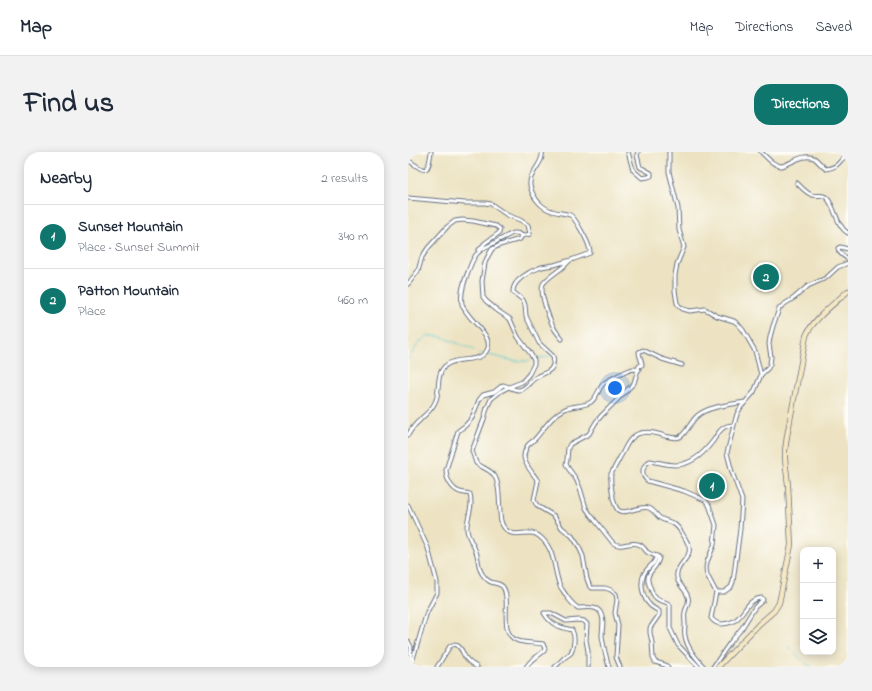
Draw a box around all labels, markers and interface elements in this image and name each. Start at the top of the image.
text: Map [20,14,52,41]
text: Map [690,17,713,38]
text: Directions [735,17,793,38]
text: Saved [815,17,852,38]
text: Find us [24,84,114,125]
button: Directions [754,84,848,125]
text: Nearby [40,166,92,191]
text: 2 results [321,169,368,188]
text: Sunset Mountain [78,216,183,238]
text: 1 [51,227,55,246]
text: 340 m [338,227,368,246]
text: Place · Sunset Summit [78,238,200,257]
pin: 2 [753,262,779,292]
text: Patton Mountain [78,280,179,302]
text: 2 [50,291,56,310]
text: 460 m [338,291,368,310]
text: Place [78,302,106,321]
your location [605,378,625,398]
pin: 1 [699,471,725,501]
map controls [800,547,836,655]
button: + [800,547,836,583]
button: − [800,583,836,619]
button: layers [800,619,836,655]

